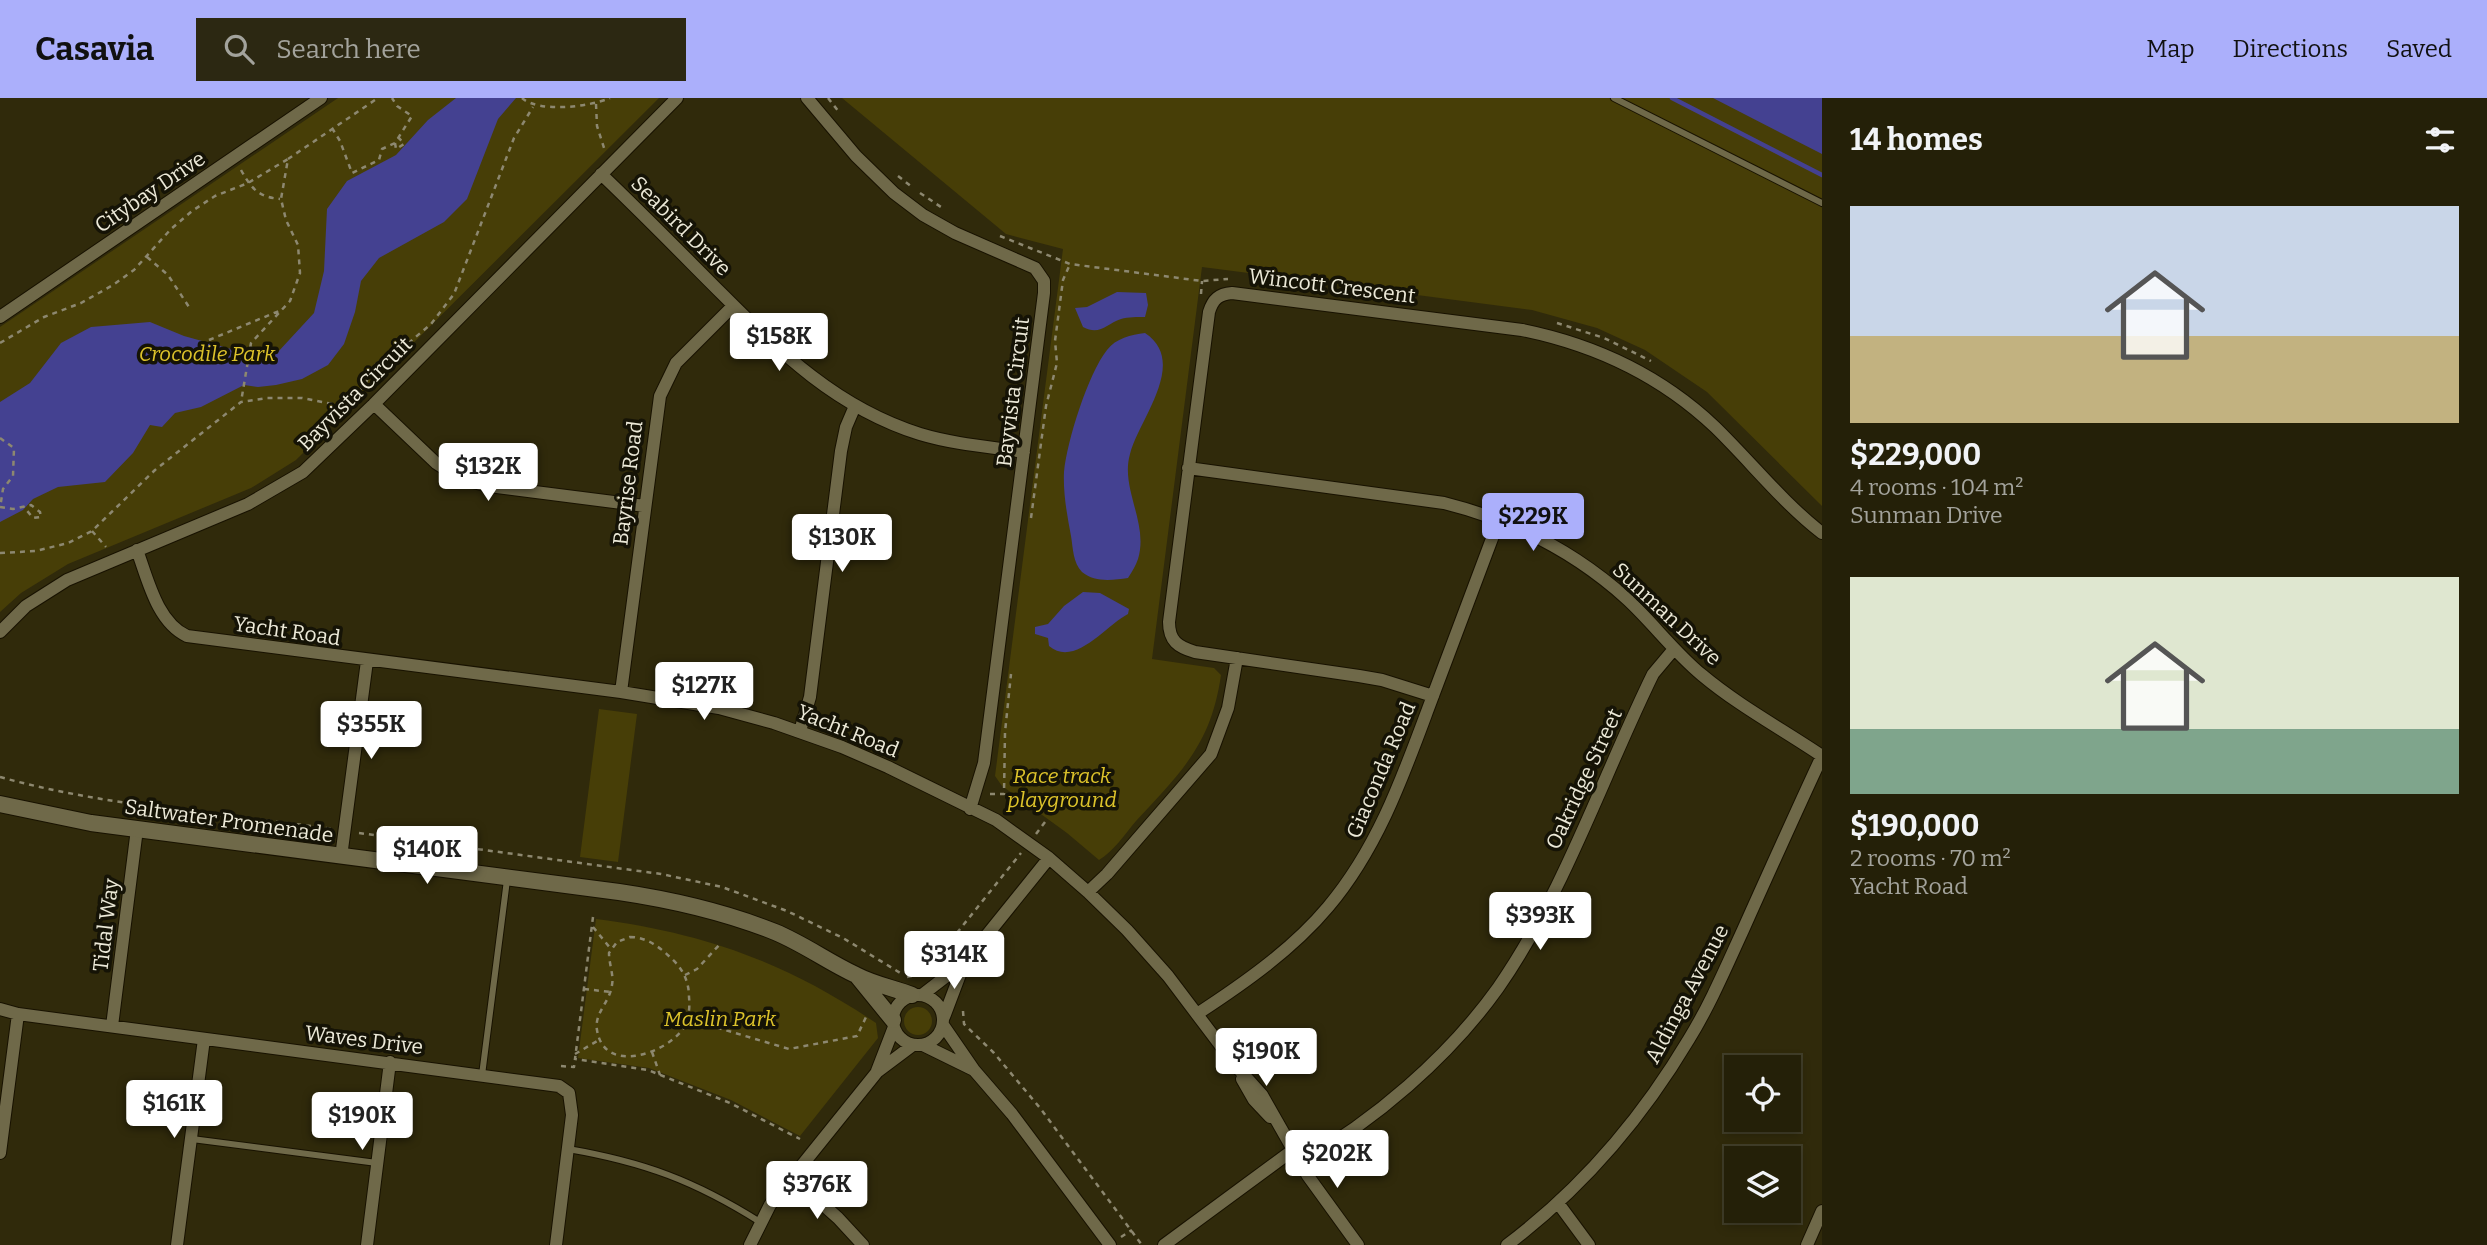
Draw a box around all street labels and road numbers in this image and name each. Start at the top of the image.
street label: Citybay Drive [90,146,210,238]
street label: Seabird Drive [626,171,736,281]
street label: Wincott Crescent [1247,263,1417,309]
street label: Bayvista Circuit [991,315,1035,469]
street label: Bayvista Circuit [292,331,418,457]
street label: Bayrise Road [607,419,649,547]
street label: Sunman Drive [1607,557,1727,671]
street label: Yacht Road [232,611,342,651]
street label: Giaconda Road [1341,698,1421,842]
street label: Yacht Road [793,699,903,763]
street label: Oakridge Street [1540,704,1628,854]
street label: Saltwater Promenade [123,793,335,849]
street label: Tidal Way [87,876,125,973]
street label: Aldinga Avenue [1639,920,1735,1068]
street label: Waves Drive [303,1020,425,1060]

